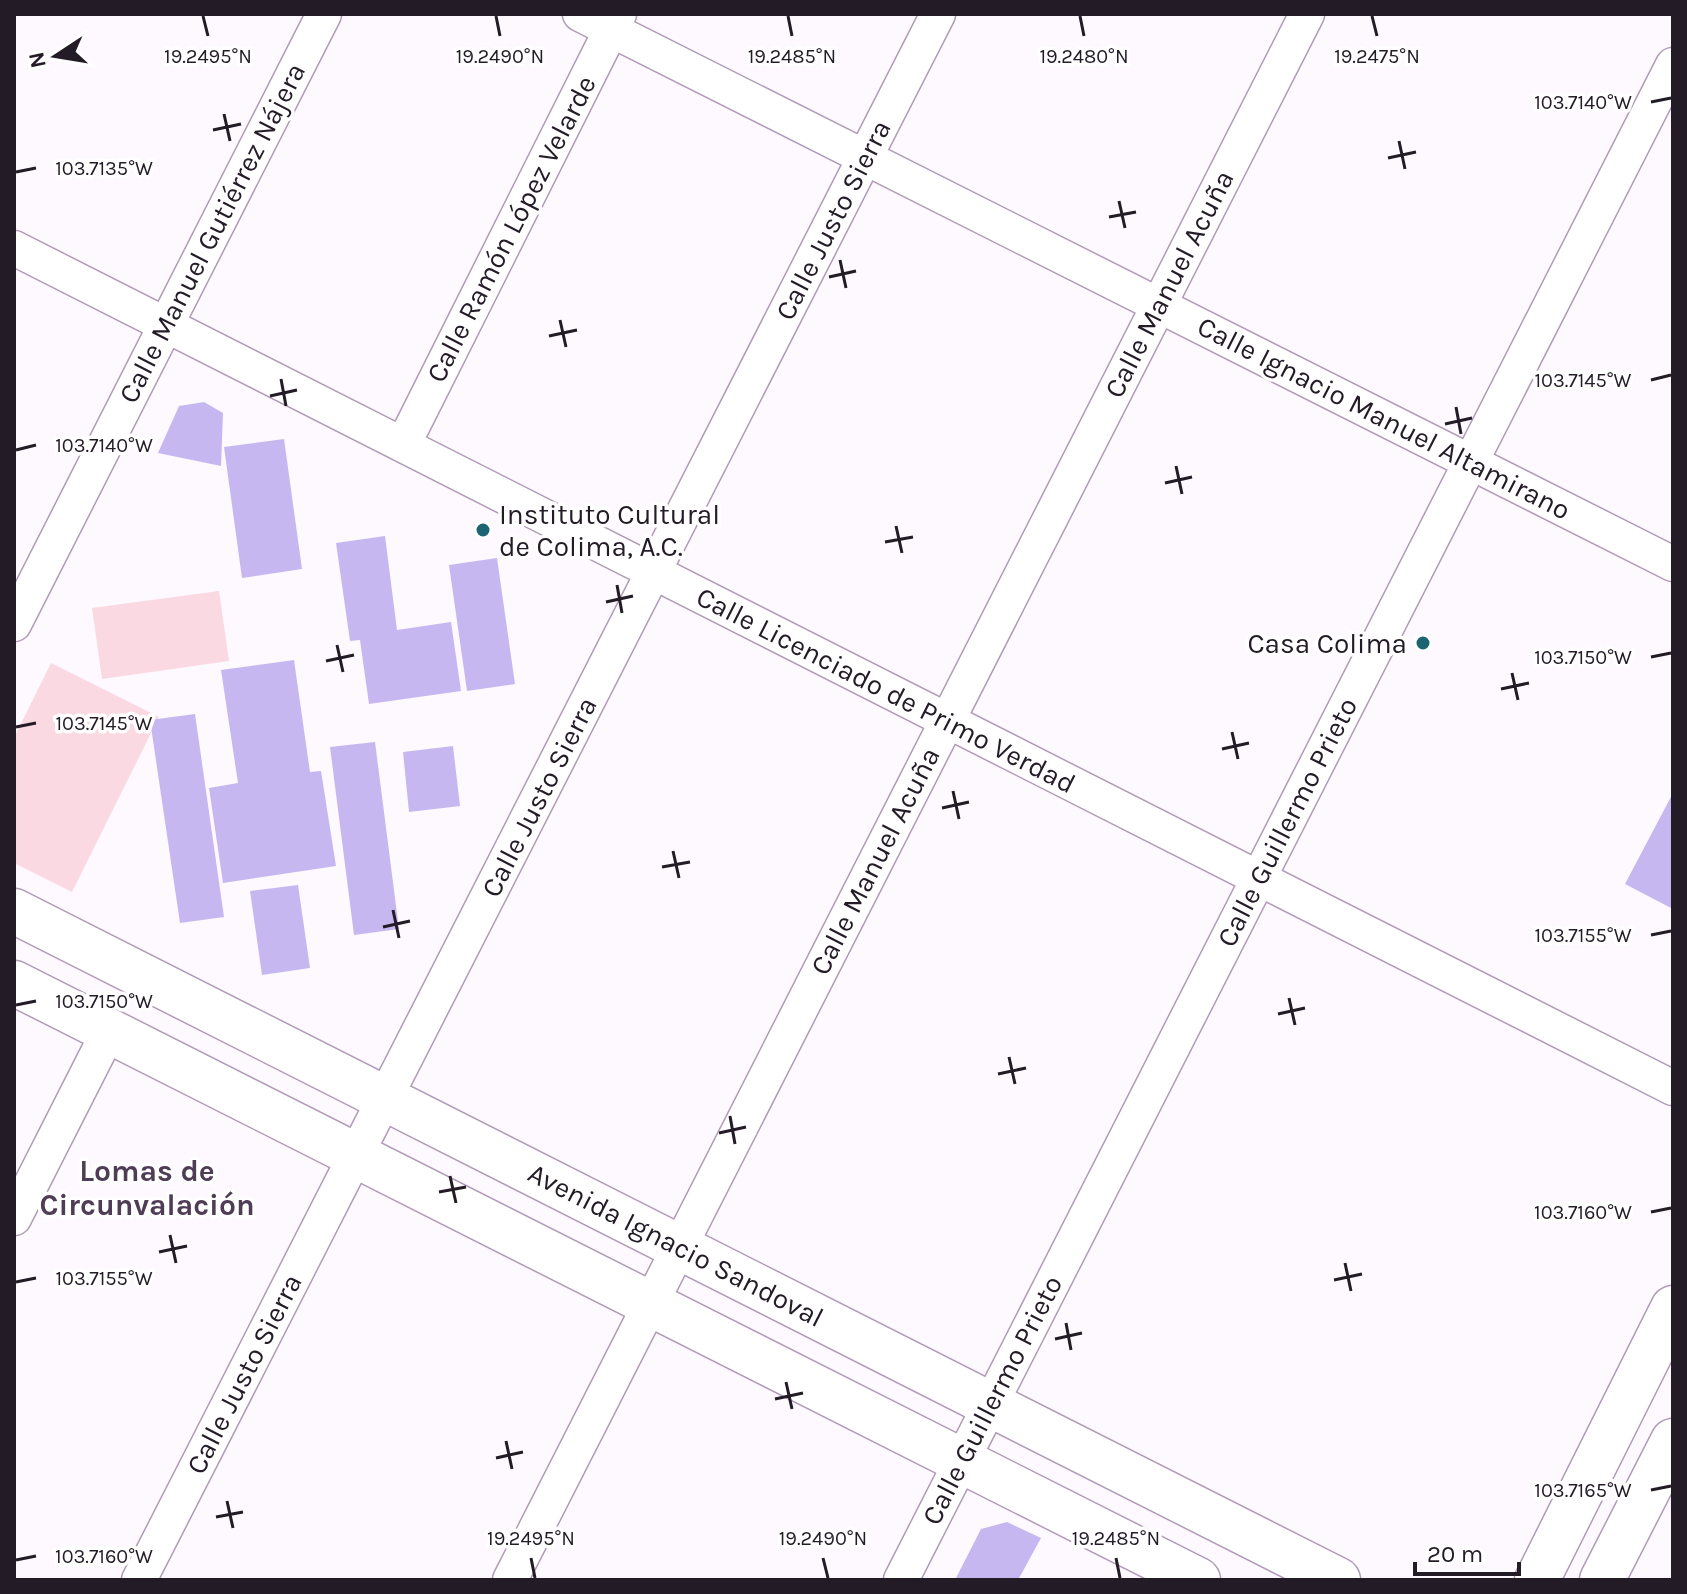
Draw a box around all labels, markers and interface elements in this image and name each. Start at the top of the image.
north arrow [16,16,96,96]
text: 19.2495°N [164,45,252,68]
text: 19.2490°N [456,45,544,68]
text: 19.2485°N [748,45,836,68]
text: 19.2480°N [1039,45,1129,68]
text: 19.2475°N [1334,45,1420,68]
text: N [23,50,52,70]
street label: Calle Manuel Gutiérrez Nájera [112,57,312,409]
street label: Calle Ramón López Velarde [419,70,603,388]
text: 103.7140°W [1534,91,1632,114]
street label: Calle Justo Sierra [768,114,898,326]
text: 103.7135°W [55,157,153,180]
street label: Calle Manuel Acuña [1097,165,1241,403]
street label: Calle Ignacio Manuel Altamirano [1192,309,1576,527]
text: 103.7145°W [1534,369,1632,392]
text: 103.7140°W [55,434,153,457]
place label: Instituto Cultural de Colima, A.C. [499,498,720,563]
marker: Instituto Cultural de Colima, A.C. [474,521,492,539]
street label: Calle Licenciado de Primo Verdad [691,580,1081,800]
place label: Casa Colima [1247,627,1407,660]
marker: Casa Colima [1414,634,1432,652]
text: 103.7150°W [1534,646,1632,669]
street label: Calle Justo Sierra [474,691,604,903]
street label: Calle Guillermo Prieto [1210,692,1364,952]
text: 103.7145°W [55,712,153,735]
street label: Calle Manuel Acuña [803,742,947,980]
text: 103.7155°W [1534,924,1632,947]
text: 103.7150°W [55,990,153,1013]
district label: Lomas de Circunvalación [39,1153,255,1223]
street label: Avenida Ignacio Sandoval [523,1156,829,1334]
text: 103.7160°W [1534,1201,1632,1224]
text: 103.7155°W [55,1267,153,1290]
street label: Calle Justo Sierra [179,1268,309,1480]
street label: Calle Guillermo Prieto [915,1270,1069,1530]
text: 103.7165°W [1534,1479,1632,1502]
scale bar [1415,1526,1519,1576]
text: 19.2495°N [487,1527,575,1550]
text: 19.2490°N [779,1527,867,1550]
text: 19.2485°N [1072,1527,1160,1550]
text: 20 m [1427,1540,1483,1568]
text: 103.7160°W [55,1545,153,1568]

